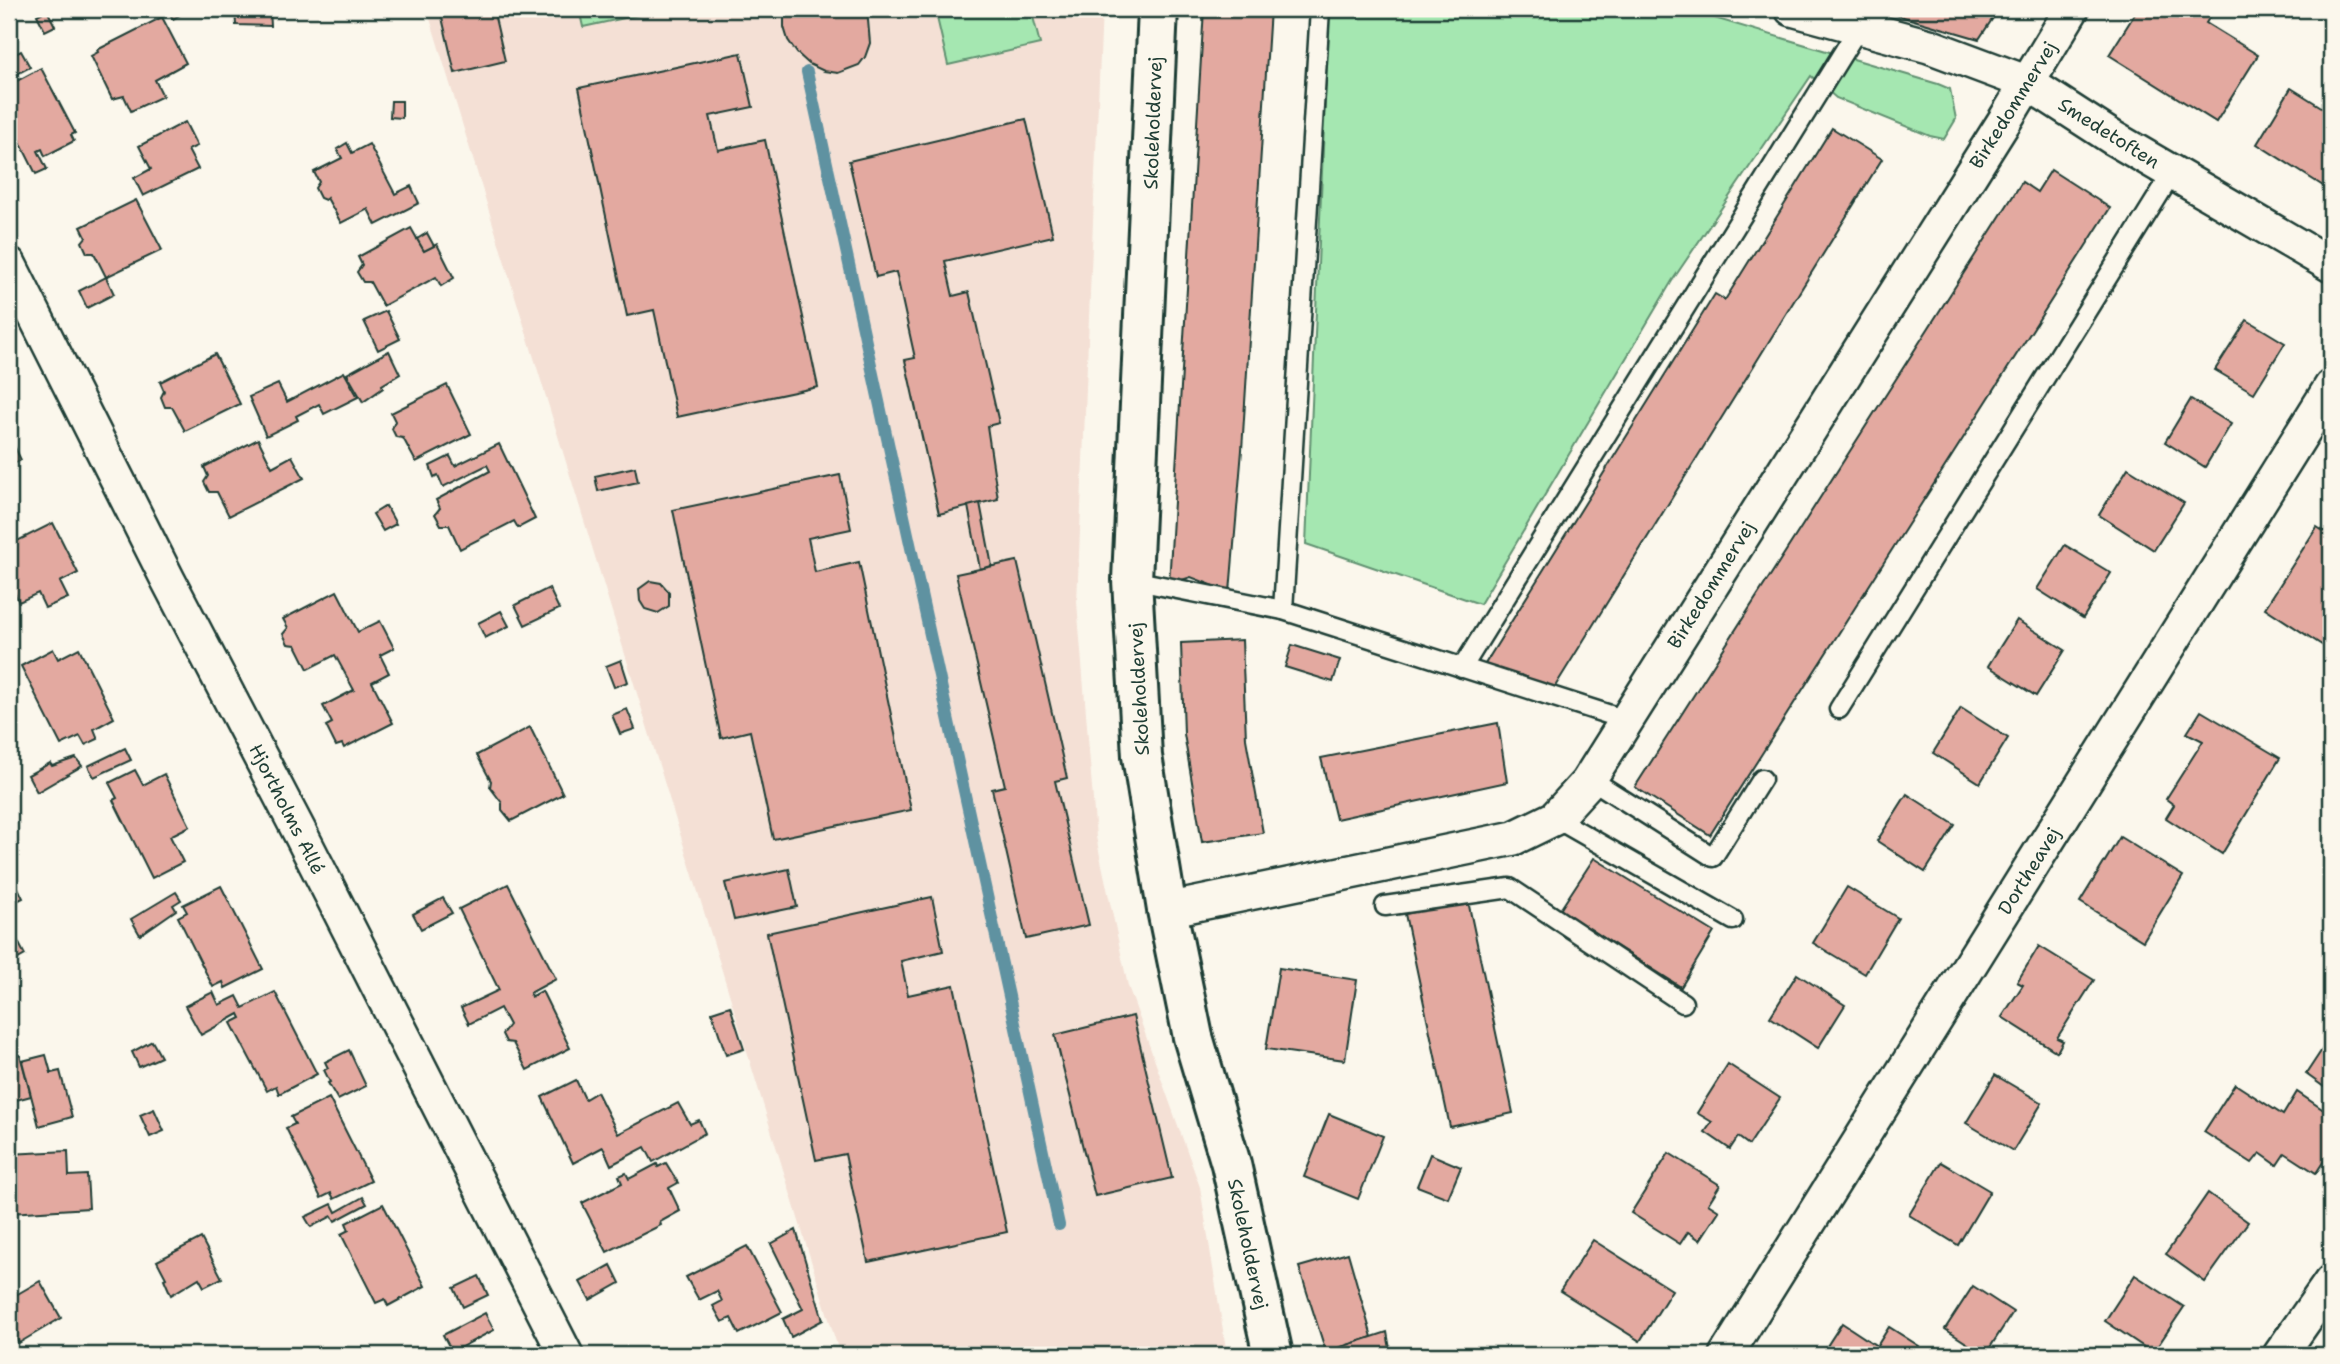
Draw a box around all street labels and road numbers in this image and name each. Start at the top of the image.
street label: Birkedommervej [1964,36,2062,174]
street label: Skoleholdervej [1138,56,1168,190]
street label: Smedetoften [2054,92,2164,174]
street label: Birkedommervej [1662,516,1760,654]
street label: Skoleholdervej [1123,622,1155,756]
street label: Hjortholms Allé [243,740,331,878]
street label: Dortheavej [1992,823,2066,919]
street label: Skoleholdervej [1222,1176,1274,1312]

